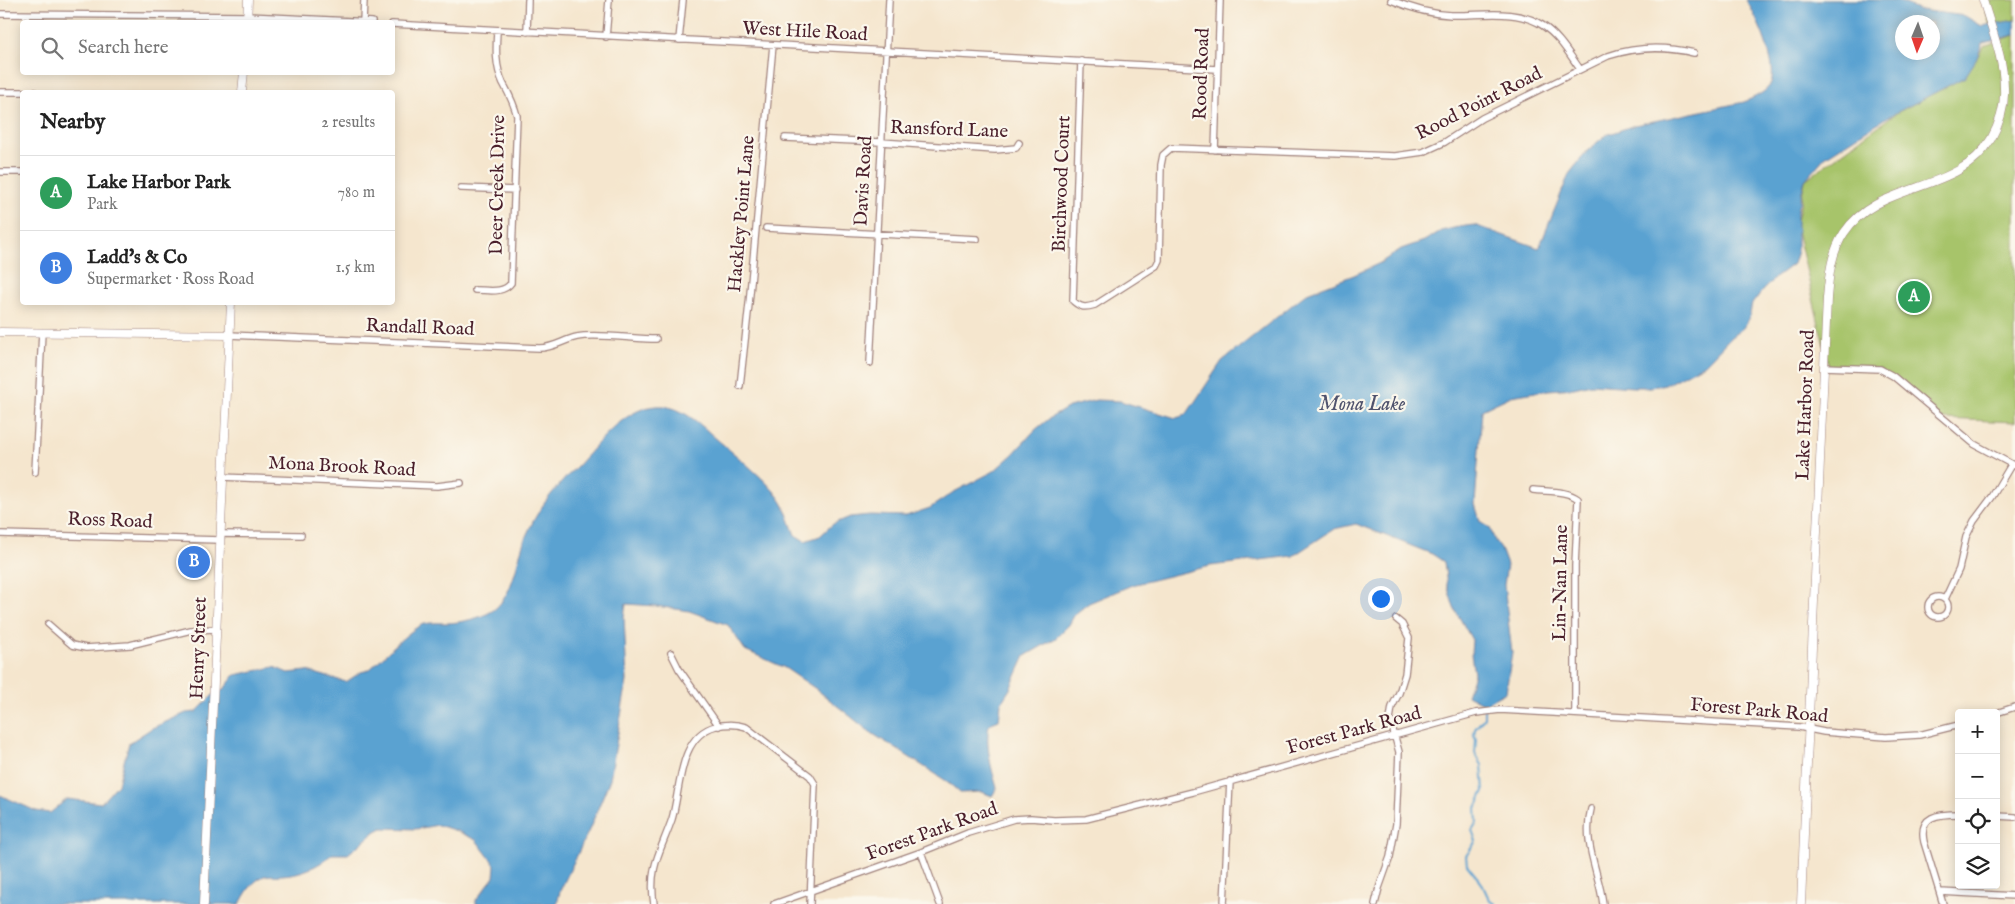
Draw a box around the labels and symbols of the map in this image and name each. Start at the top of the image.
north arrow [1895,15,1940,60]
street label: West Hile Road [742,17,869,47]
street label: Rood Road [1188,27,1216,120]
street label: Rood Point Road [1412,61,1547,146]
street label: Deer Creek Drive [485,114,511,255]
street label: Birchwood Court [1048,115,1076,253]
street label: Ransford Lane [890,116,1009,144]
street label: Hackley Point Lane [723,134,761,293]
street label: Davis Road [850,134,878,227]
pin: A [1898,278,1930,316]
street label: Randall Road [365,314,476,342]
street label: Lake Harbor Road [1791,328,1821,481]
water label: Mona Lake [1319,392,1406,417]
street label: Mona Brook Road [268,451,417,483]
street label: Ross Road [67,508,154,535]
street label: Lin-Nan Lane [1548,524,1574,641]
pin: B [178,543,210,581]
your location [1368,586,1394,612]
street label: Henry Street [185,596,213,700]
street label: Forest Park Road [1689,693,1830,729]
street label: Forest Park Road [1284,701,1425,760]
street label: Forest Park Road [863,797,1002,867]

